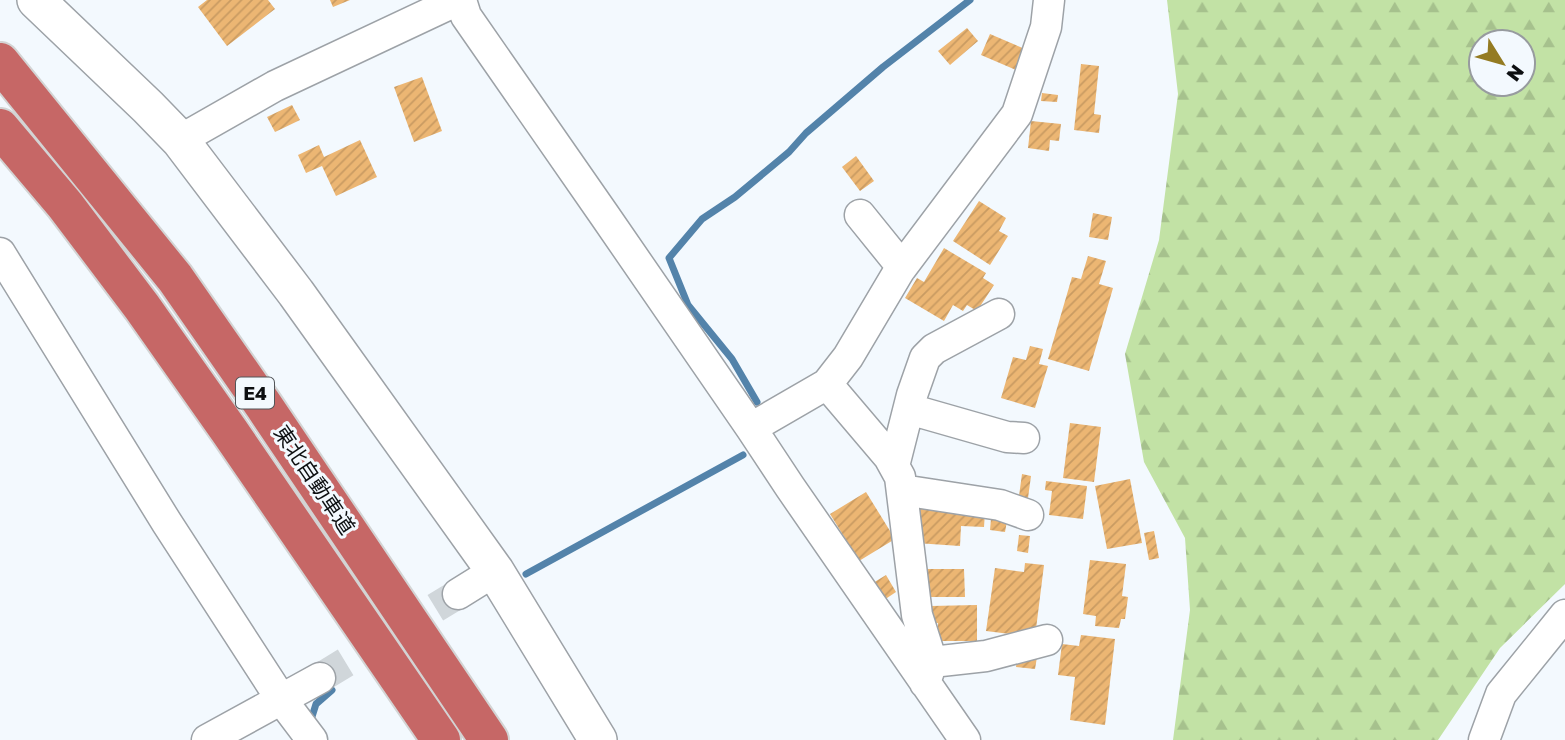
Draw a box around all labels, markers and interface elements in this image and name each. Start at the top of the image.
north arrow [1467,28,1537,98]
text: N [1502,61,1530,86]
road number: E4 [236,378,274,408]
street label: 東北自動車道 [269,420,361,539]

